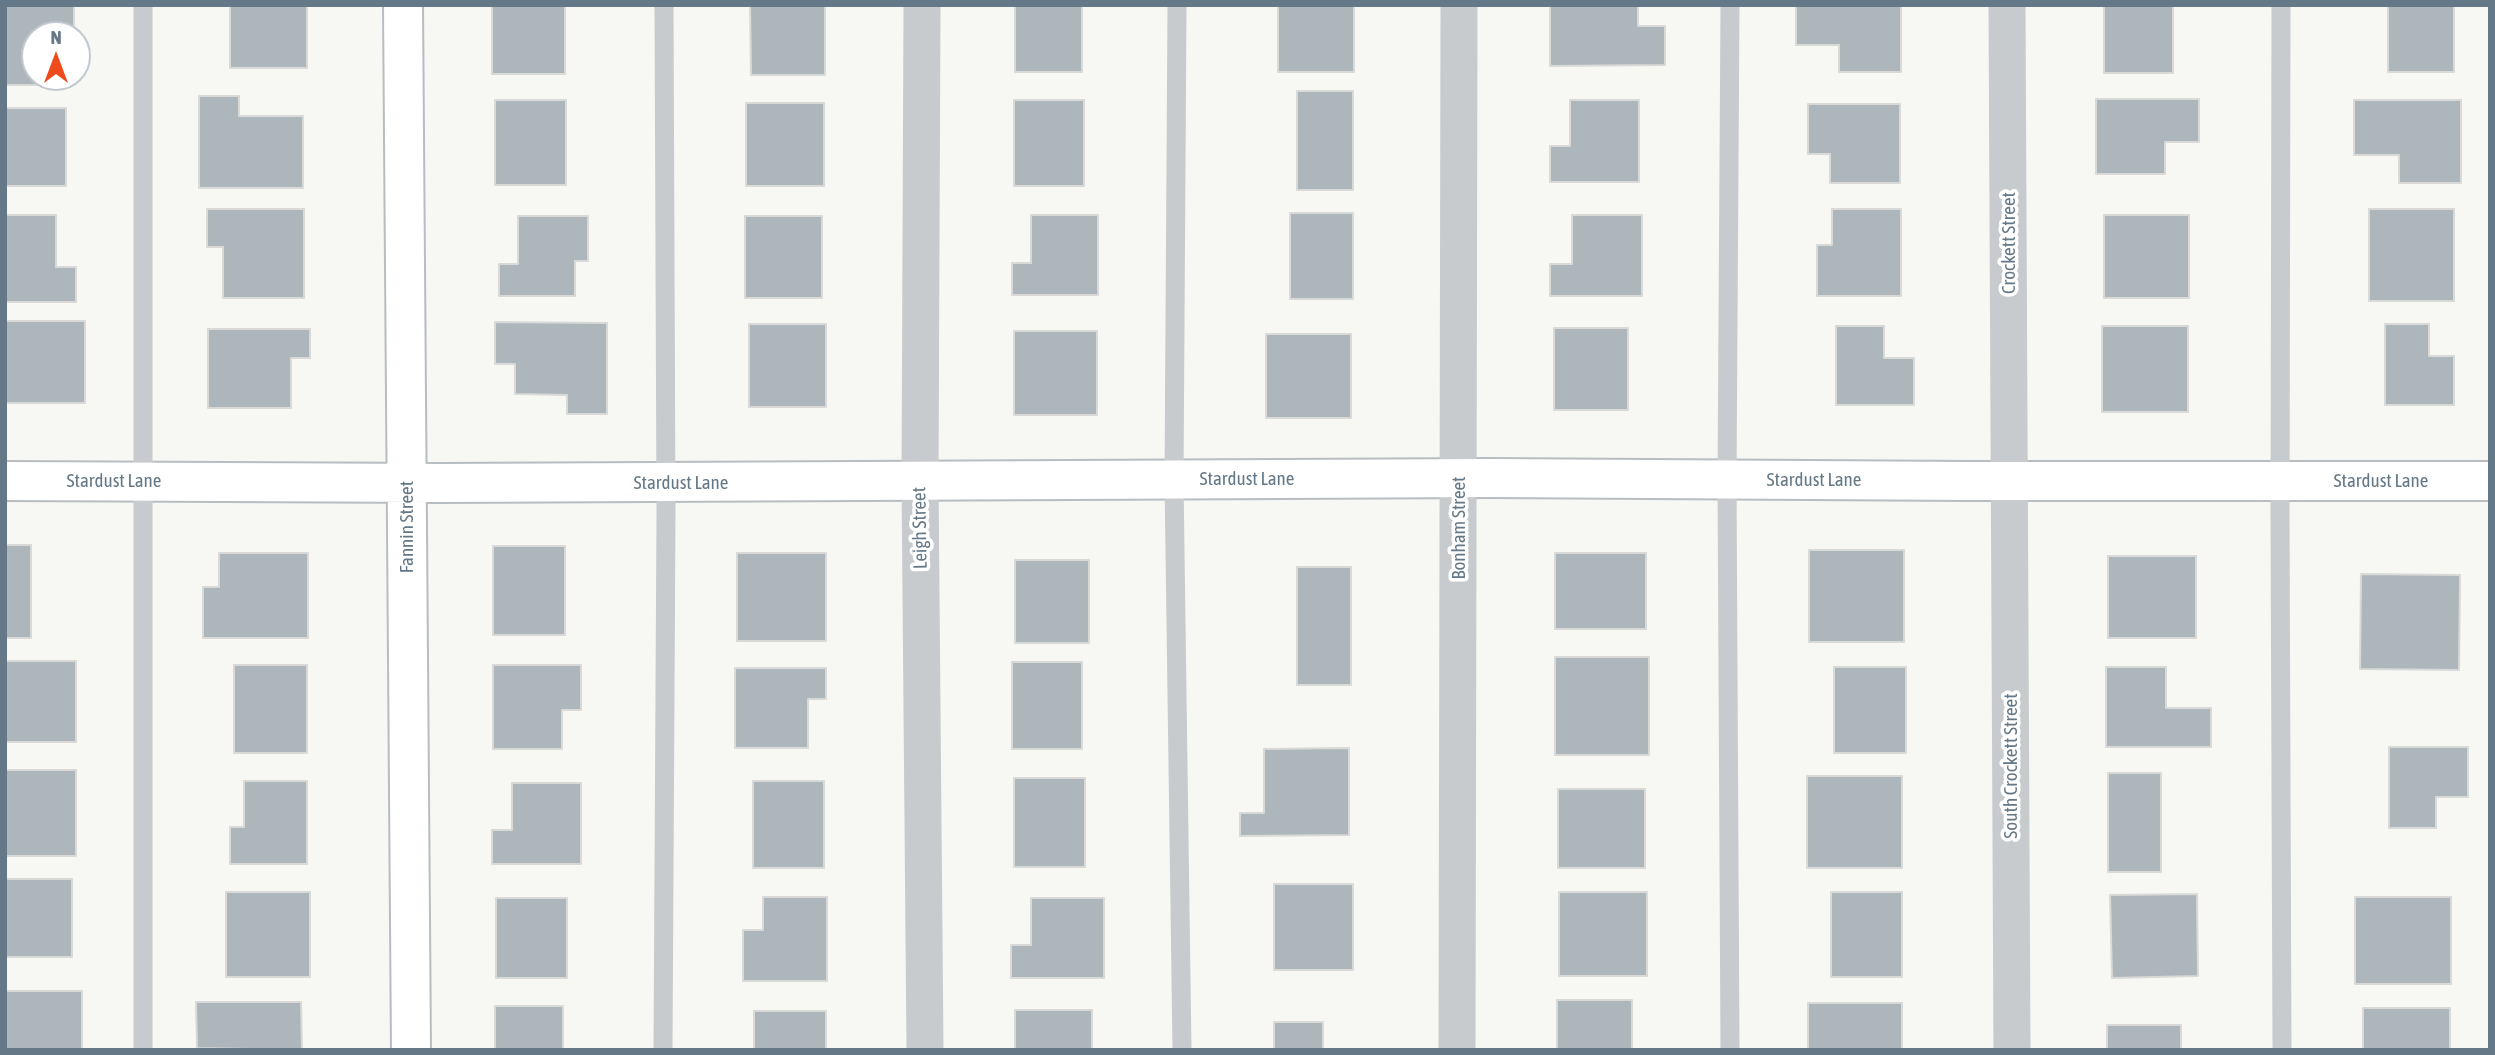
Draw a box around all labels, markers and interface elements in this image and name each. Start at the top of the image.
north arrow [21,21,91,91]
text: N [50,26,62,48]
street label: Crockett Street [1998,192,2020,294]
street label: Stardust Lane [1200,468,1294,490]
street label: Stardust Lane [1767,469,1861,491]
street label: Stardust Lane [67,470,161,492]
street label: Stardust Lane [2334,470,2428,492]
street label: Stardust Lane [634,472,728,494]
street label: Bonham Street [1448,476,1470,580]
street label: Fannin Street [396,481,418,573]
street label: Leigh Street [908,487,932,569]
street label: South Crockett Street [2000,693,2022,839]

